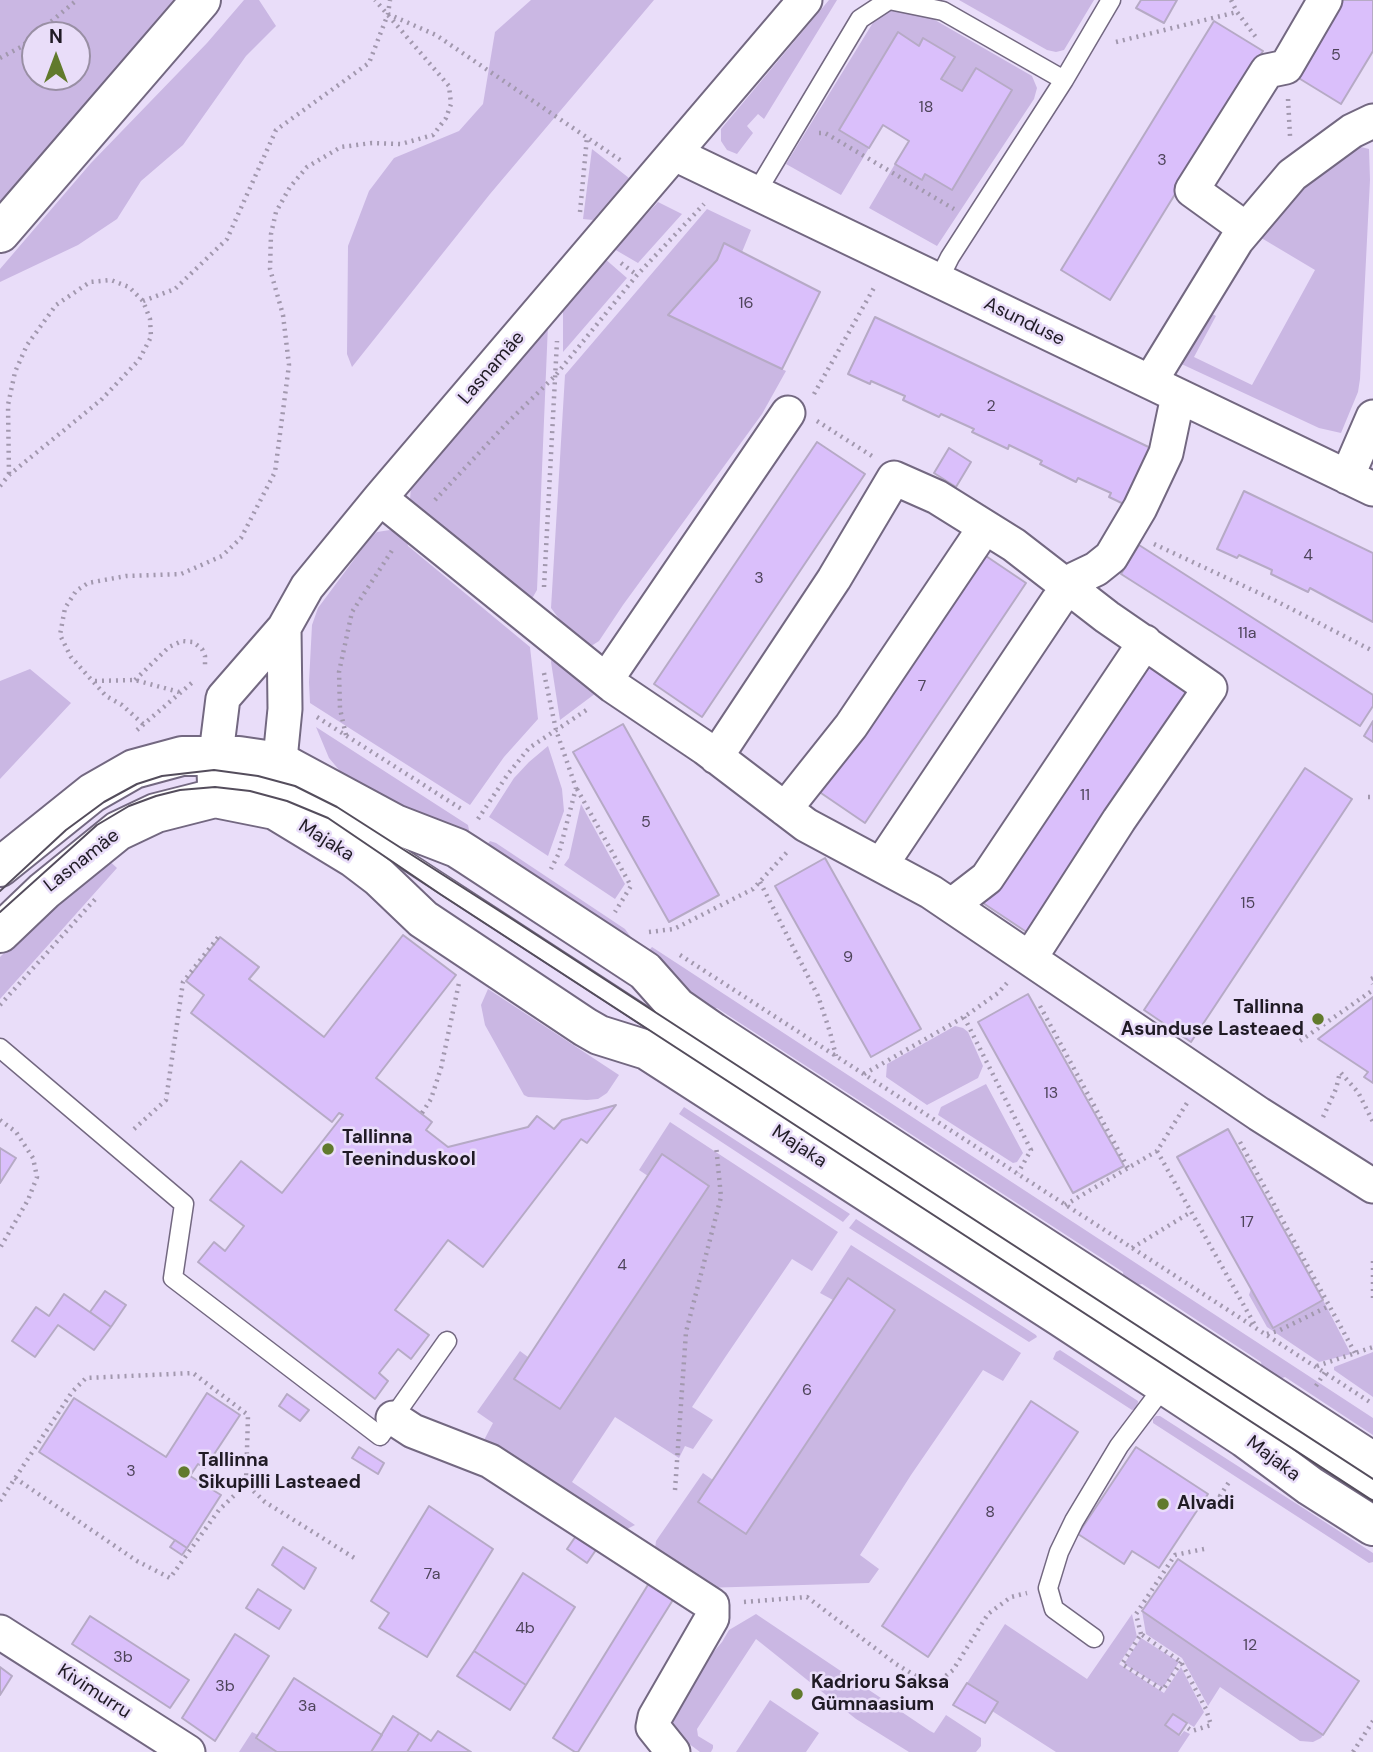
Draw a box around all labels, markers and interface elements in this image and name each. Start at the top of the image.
north arrow [21,21,91,91]
text: N [49,24,63,49]
house number: 5 [1331,46,1341,66]
house number: 18 [919,98,933,118]
house number: 3 [1157,151,1167,171]
street label: Asunduse [980,293,1068,351]
house number: 16 [738,294,754,314]
street label: Lasnamäe [454,327,530,409]
house number: 2 [986,397,996,417]
house number: 4 [1303,546,1313,566]
house number: 3 [754,569,764,589]
house number: 11a [1238,624,1256,644]
house number: 7 [918,677,926,697]
house number: 11 [1080,786,1090,806]
house number: 5 [641,813,651,833]
street label: Majaka [294,815,358,867]
street label: Lasnamäe [40,825,124,897]
house number: 15 [1241,894,1255,914]
house number: 9 [843,948,853,968]
place label: Tallinna Asunduse Lasteaed [1121,997,1304,1041]
marker: Tallinna Asunduse Lasteaed [1310,1011,1326,1027]
house number: 13 [1044,1084,1058,1104]
street label: Majaka [767,1121,831,1173]
place label: Tallinna Teeninduskool [342,1127,476,1171]
marker: Tallinna Teeninduskool [320,1141,336,1157]
house number: 17 [1240,1213,1254,1233]
house number: 4 [617,1256,627,1276]
house number: 6 [802,1381,812,1401]
street label: Majaka [1242,1432,1304,1486]
place label: Tallinna Sikupilli Lasteaed [198,1450,361,1494]
house number: 3 [126,1462,136,1482]
marker: Tallinna Sikupilli Lasteaed [176,1464,192,1480]
place label: Alvadi [1177,1493,1234,1515]
marker: Alvadi [1155,1496,1171,1512]
house number: 8 [985,1503,995,1523]
house number: 7a [424,1565,440,1585]
house number: 4b [515,1619,535,1639]
house number: 12 [1243,1636,1257,1656]
house number: 3b [113,1648,133,1668]
street label: Kivimurru [53,1660,135,1724]
place label: Kadrioru Saksa Gümnaasium [811,1672,949,1716]
house number: 3b [215,1677,235,1697]
marker: Kadrioru Saksa Gümnaasium [789,1686,805,1702]
house number: 3a [298,1697,316,1717]

